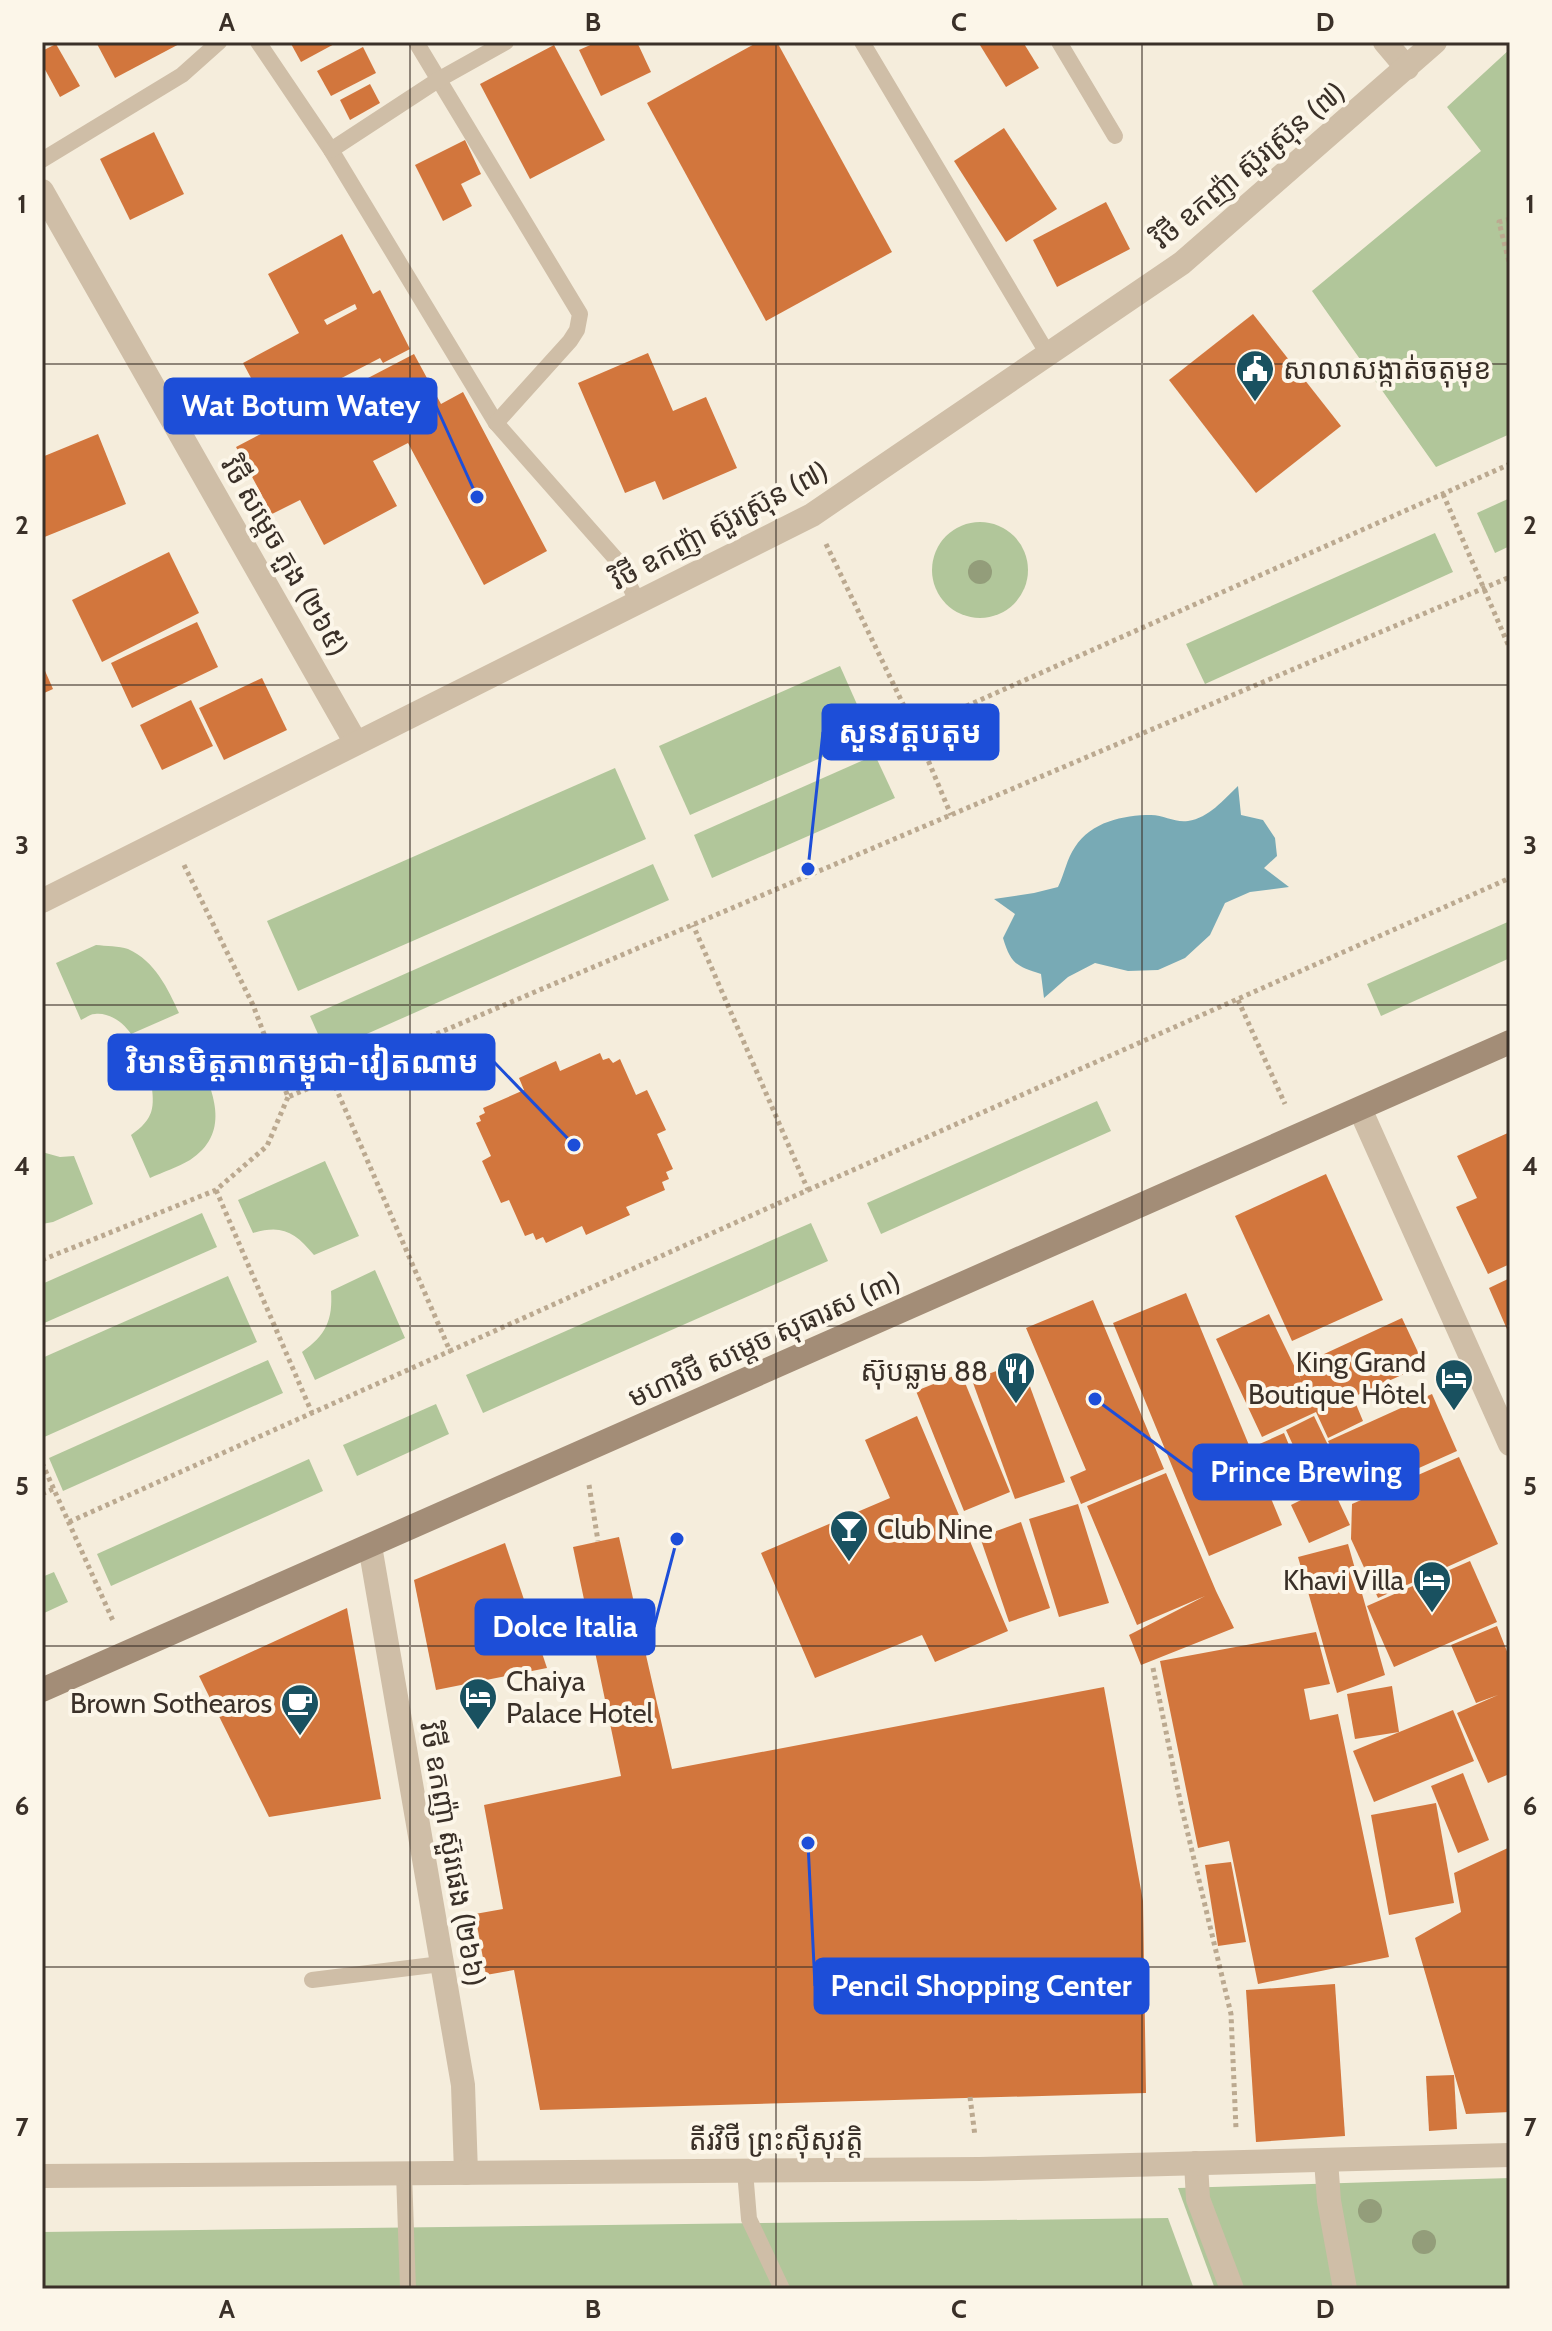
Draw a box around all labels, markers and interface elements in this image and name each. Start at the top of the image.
text: A [219,6,236,38]
text: B [585,6,601,38]
text: C [951,6,967,38]
text: D [1316,6,1334,38]
street label: វិថី ឧកញ៉ា ស៊ួរស៊្រុន (៧) [1144,74,1352,256]
text: 1 [17,188,27,220]
text: 1 [1525,188,1535,220]
public building icon: សាលាសង្កាត់ចតុមុខ [1234,348,1276,403]
place label: សាលាសង្កាត់ចតុមុខ [1283,352,1491,388]
callout: Wat Botum Watey [165,379,436,433]
text: Wat Botum Watey [181,387,421,424]
street label: វិថី សម្តេច ភួង (២៦៥) [213,450,357,662]
street label: វិថី ឧកញ៉ា ស៊ួរស៊្រុន (៧) [604,453,834,597]
text: 2 [15,509,29,541]
text: 2 [1523,509,1537,541]
callout: សួនវត្តបតុម [823,705,998,759]
text: សួនវត្តបតុម [838,714,982,752]
text: 3 [15,829,29,861]
text: 3 [1523,829,1537,861]
callout: វិមានមិត្តភាពកម្ពុជា-វៀតណាម [109,1035,494,1089]
text: វិមានមិត្តភាពកម្ពុជា-វៀតណាម [125,1043,478,1089]
text: 4 [14,1150,30,1182]
text: 4 [1522,1150,1538,1182]
street label: មហាវិថី សម្តេច សុធារស (៣) [622,1263,906,1416]
place label: King Grand Boutique Hôtel [1248,1345,1426,1411]
restaurant icon: ស៊ុបឆ្លាម 88 [995,1350,1037,1405]
place label: ស៊ុបឆ្លាម 88 [860,1354,988,1390]
hotel icon: King Grand Boutique Hôtel [1433,1357,1475,1412]
callout: Prince Brewing [1194,1445,1418,1499]
text: Prince Brewing [1210,1453,1402,1490]
text: 5 [15,1470,29,1502]
text: 5 [1523,1470,1537,1502]
bar icon: Club Nine [828,1508,870,1563]
place label: Club Nine [877,1512,993,1546]
hotel icon: Khavi Villa [1411,1559,1453,1614]
place label: Khavi Villa [1283,1563,1405,1597]
callout: Dolce Italia [476,1600,654,1654]
text: Dolce Italia [492,1608,638,1645]
place label: Chaiya Palace Hotel [506,1664,654,1730]
hotel icon: Chaiya Palace Hotel [457,1676,499,1731]
cafe icon: Brown Sothearos [279,1682,321,1737]
place label: Brown Sothearos [70,1686,272,1720]
street label: វិថី ឧកញ៉ា ស៊ួរផេង (២៦៦) [412,1719,494,1989]
text: 6 [15,1790,29,1822]
text: 6 [1523,1790,1537,1822]
callout: Pencil Shopping Center [815,1959,1148,2013]
text: Pencil Shopping Center [830,1967,1132,2004]
text: 7 [15,2111,29,2143]
text: 7 [1523,2111,1537,2143]
street label: តីរវិថី ព្រះស៊ីសុវត្តិ [689,2122,863,2159]
text: A [219,2293,236,2325]
text: B [585,2293,601,2325]
text: C [951,2293,967,2325]
text: D [1316,2293,1334,2325]

